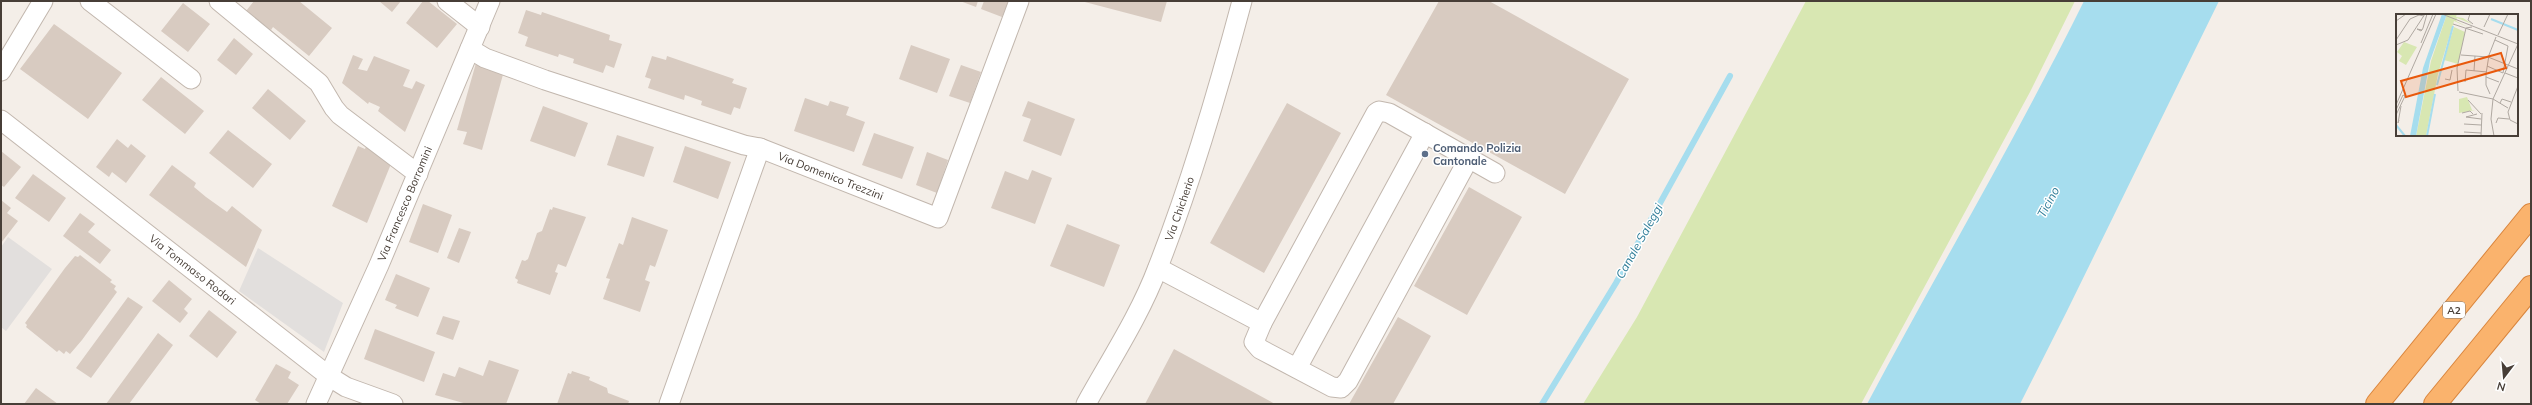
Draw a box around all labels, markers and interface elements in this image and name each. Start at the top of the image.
inset map [2396,14,2518,136]
place label: Comando Polizia Cantonale [1433,141,1521,168]
street label: Via Francesco Borromini [374,144,435,263]
street label: Via Domenico Trezzini [776,149,886,203]
marker: Comando Polizia Cantonale [1420,149,1430,159]
street label: Via Chicherio [1162,175,1197,243]
water label: Ticino [2034,184,2062,220]
water label: Canale Saleggi [1612,201,1666,281]
street label: Via Tommaso Rodari [146,231,239,308]
road number: A2 [2443,302,2465,318]
north arrow [2484,357,2524,397]
text: N [2495,379,2507,394]

